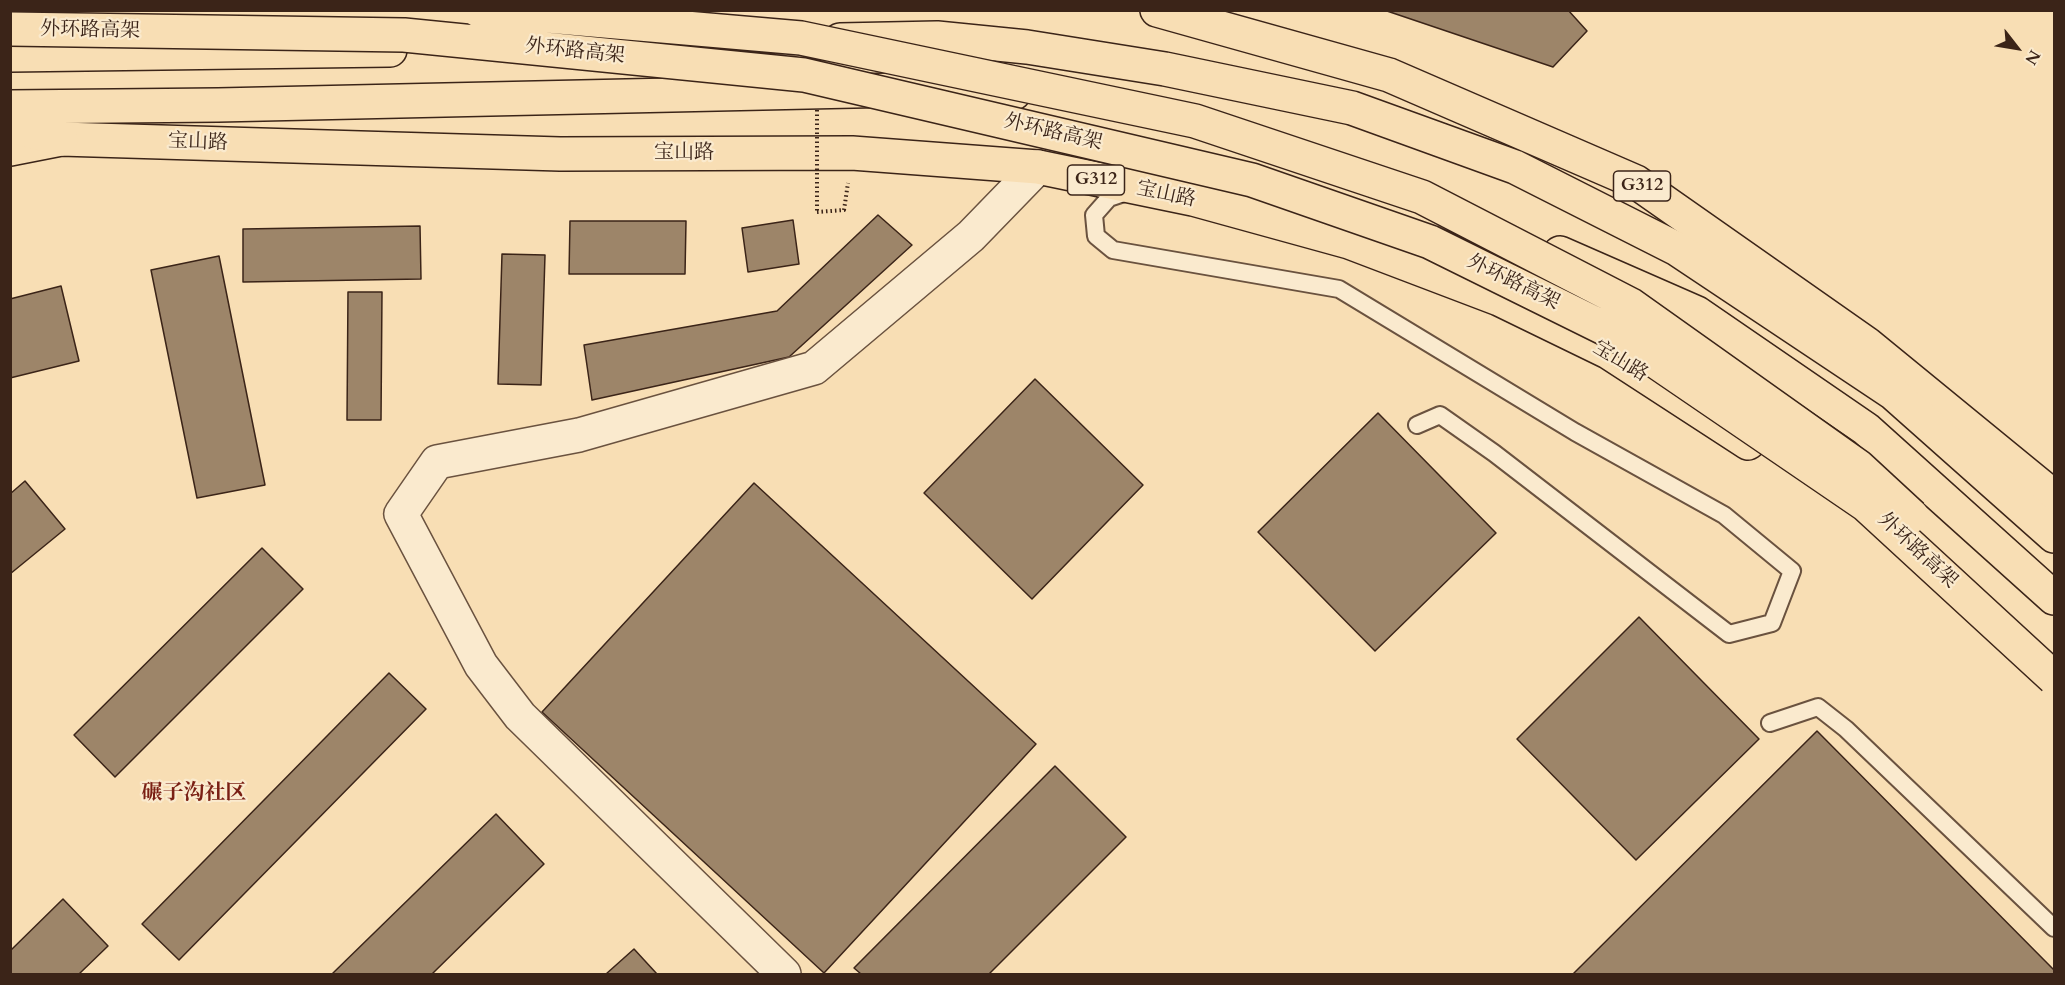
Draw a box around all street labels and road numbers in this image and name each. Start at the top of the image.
street label: 外环路高架 [40,18,140,44]
street label: 外环路高架 [524,35,626,69]
street label: 外环路高架 [1002,110,1104,156]
street label: 宝山路 [168,130,228,156]
street label: 宝山路 [654,141,714,165]
road number: G312 [1068,165,1124,195]
road number: G312 [1614,171,1670,201]
street label: 宝山路 [1134,177,1198,213]
street label: 外环路高架 [1463,250,1563,316]
street label: 宝山路 [1588,336,1652,388]
street label: 外环路高架 [1872,508,1962,594]

